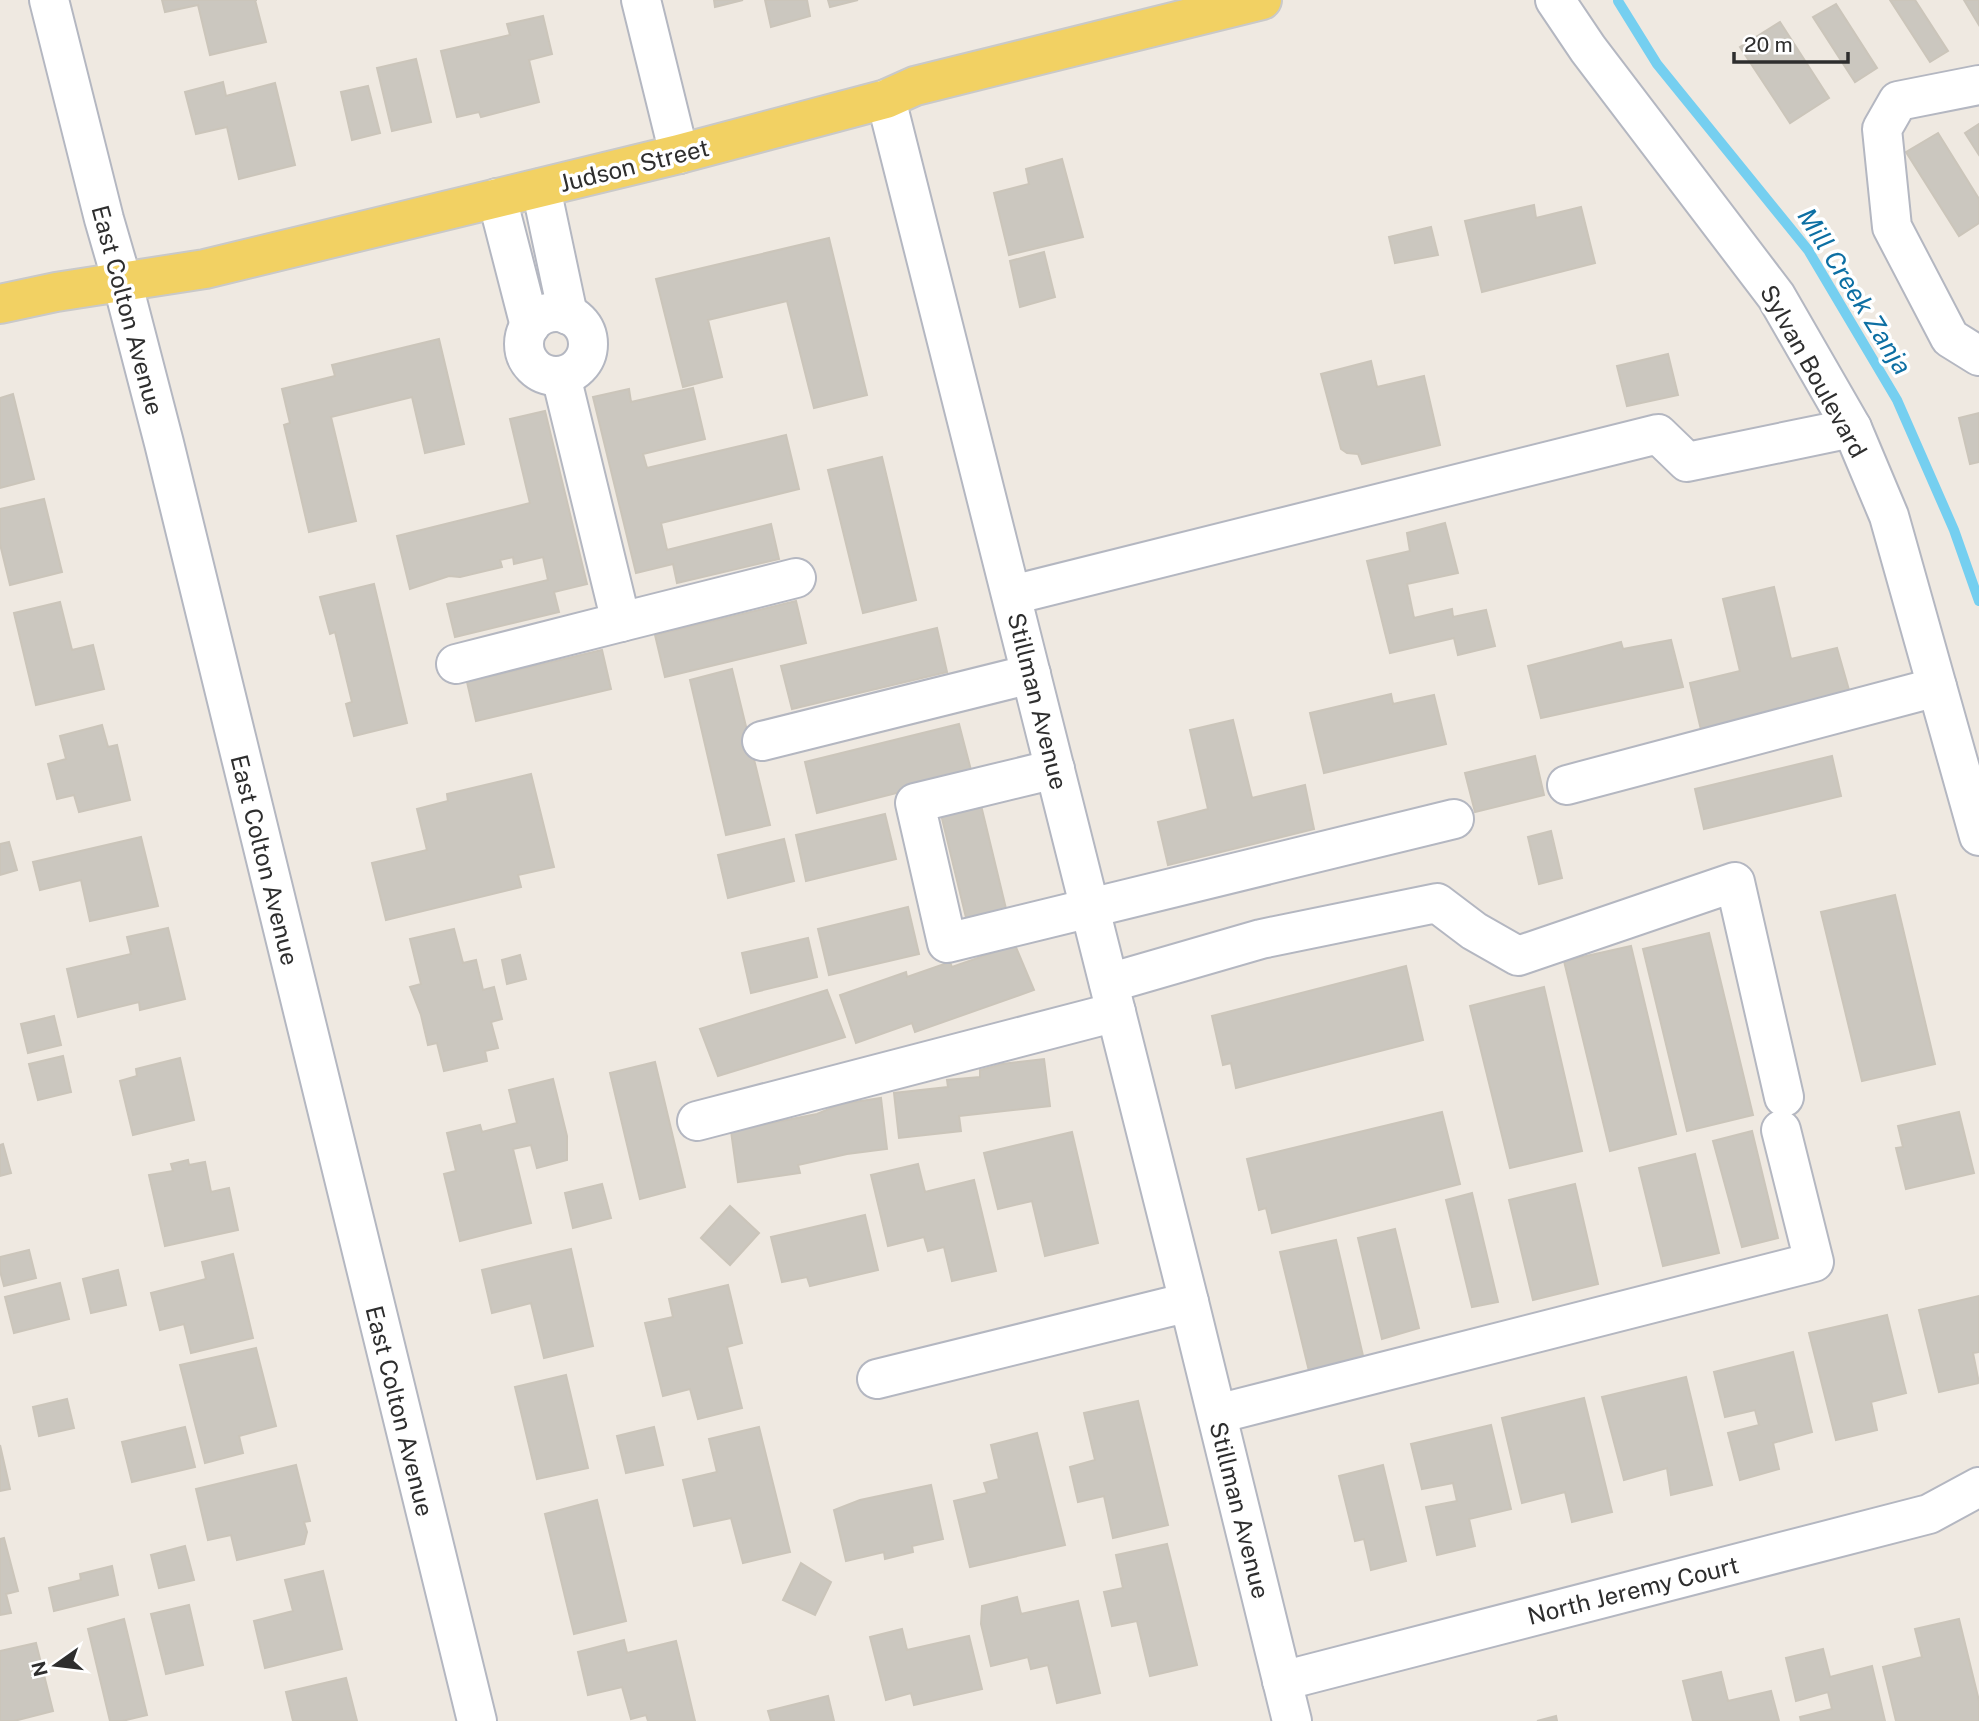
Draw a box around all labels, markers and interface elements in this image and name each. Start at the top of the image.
scale bar [1734,21,1848,65]
text: 20 m [1744,32,1793,57]
street label: Judson Street [556,133,712,197]
street label: East Colton Avenue [87,202,169,418]
water label: Mill Creek Zanja [1791,202,1919,380]
street label: Sylvan Boulevard [1755,280,1873,462]
street label: Stillman Avenue [1002,610,1074,792]
street label: East Colton Avenue [225,752,305,968]
street label: East Colton Avenue [360,1303,440,1519]
street label: Stillman Avenue [1204,1419,1276,1601]
street label: North Jeremy Court [1524,1550,1742,1630]
north arrow [21,1630,91,1700]
text: N [27,1659,52,1679]

